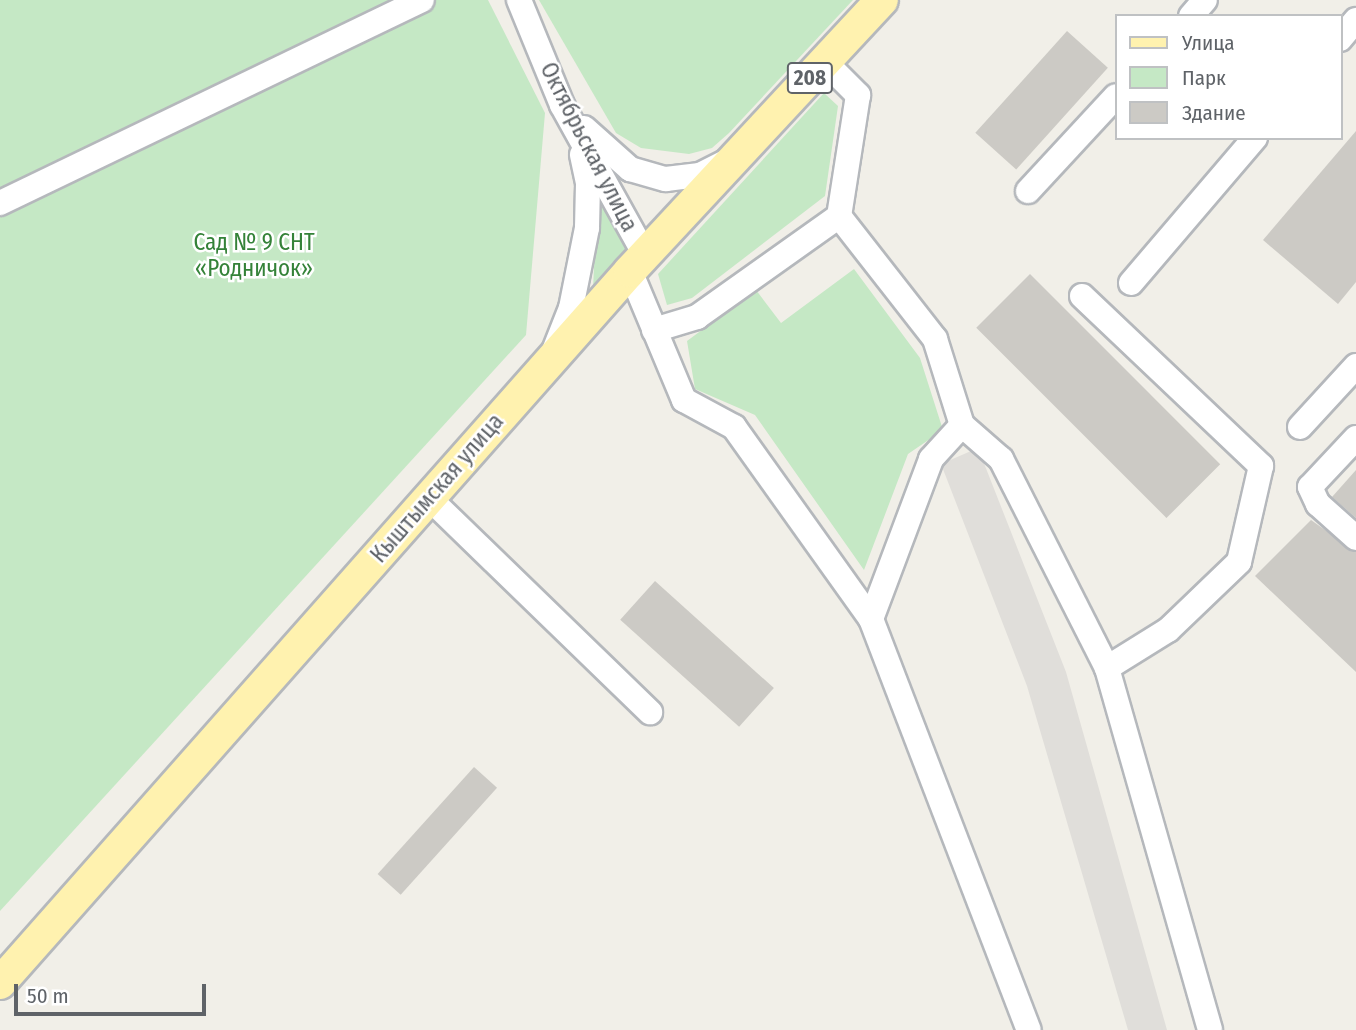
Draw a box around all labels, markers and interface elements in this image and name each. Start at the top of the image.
legend [1114,14,1342,140]
text: Улица [1182,30,1235,56]
street label: Октябрьская улица [534,58,644,236]
road number: 208 [786,60,834,96]
text: Парк [1182,65,1226,91]
text: Здание [1182,100,1246,126]
park label: Сад № 9 СНТ «Родничок» [193,228,315,282]
street label: Кыштымская улица [365,408,509,568]
scale bar [18,970,210,1014]
text: 50 m [27,983,69,1009]

